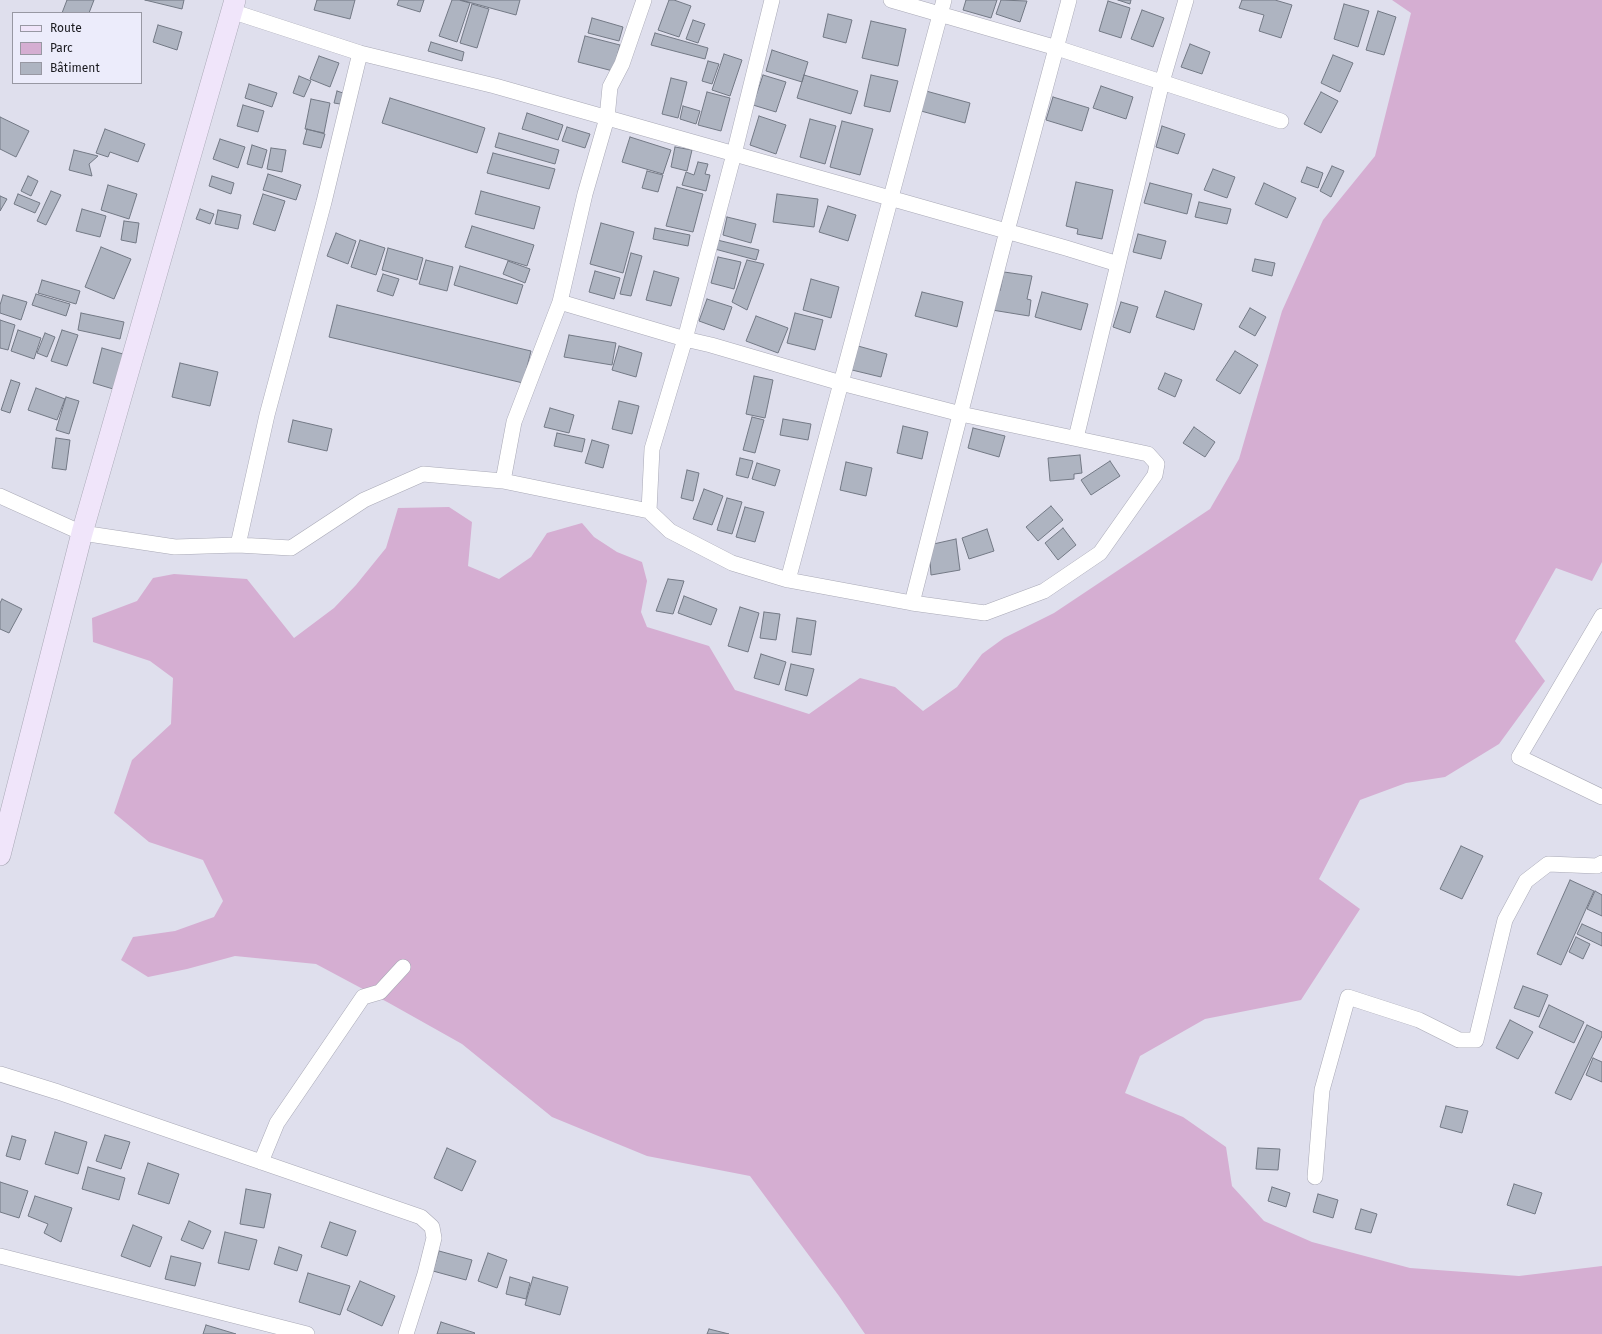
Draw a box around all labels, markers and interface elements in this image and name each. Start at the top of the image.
legend [12,12,142,84]
text: Route [50,21,82,35]
text: Parc [50,41,73,55]
text: Bâtiment [50,61,100,75]

